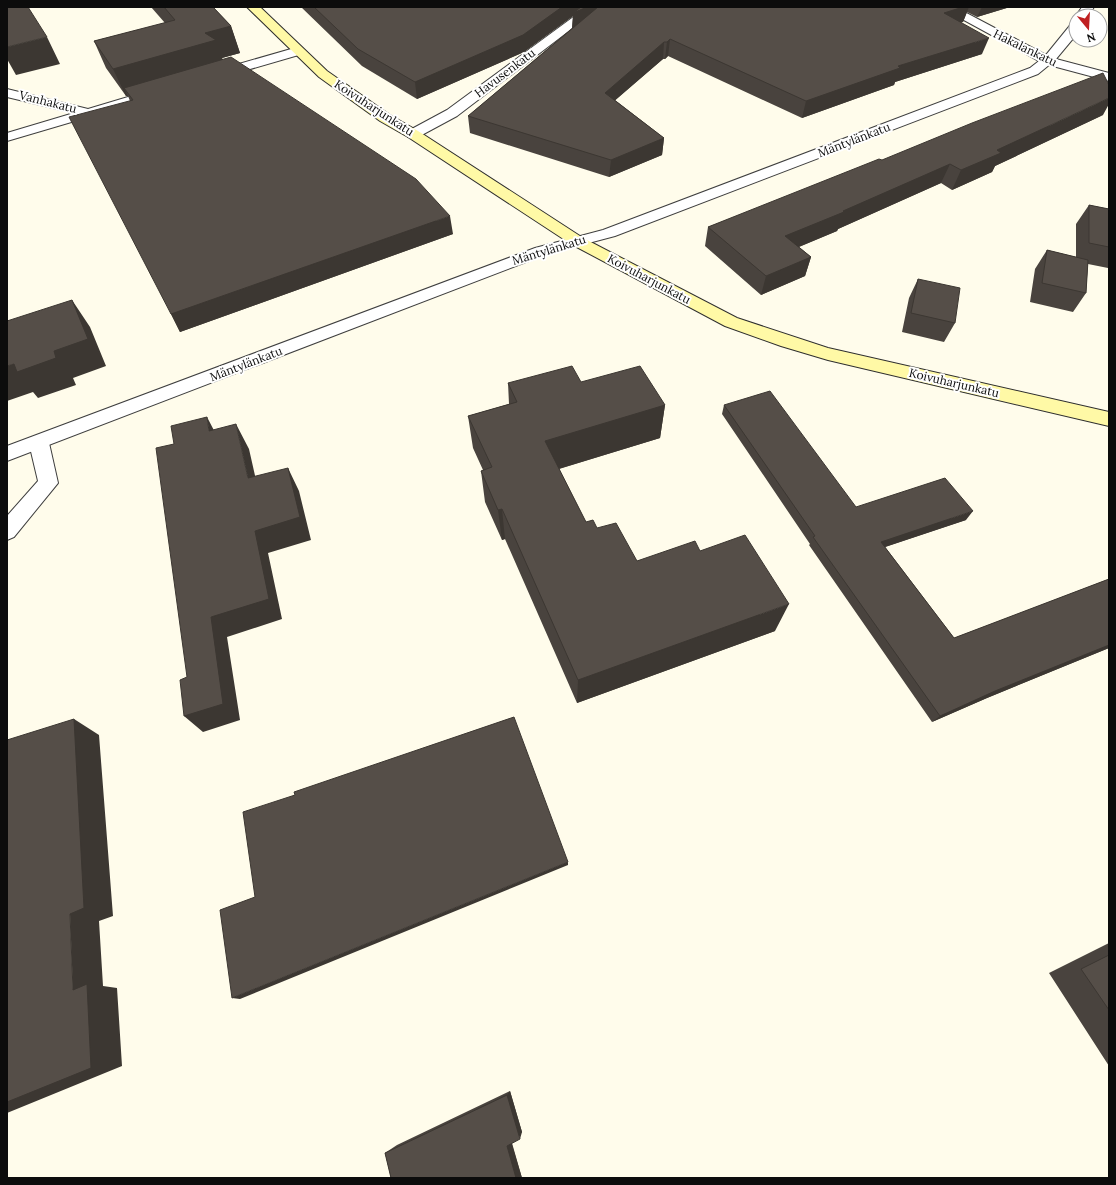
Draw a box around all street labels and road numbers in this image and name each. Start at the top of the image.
street label: Hakalankatu [991,26,1060,69]
street label: Havusenkatu [471,45,538,100]
street label: Koivuharjunkatu [332,76,417,139]
street label: Vanhakatu [17,87,78,116]
street label: Mäntylänkatu [815,119,892,160]
street label: Mäntylänkatu [510,231,588,268]
street label: Koivuharjunkatu [605,250,693,307]
street label: Mäntylänkatu [207,343,284,384]
street label: Koivuharjunkatu [908,365,1001,400]

